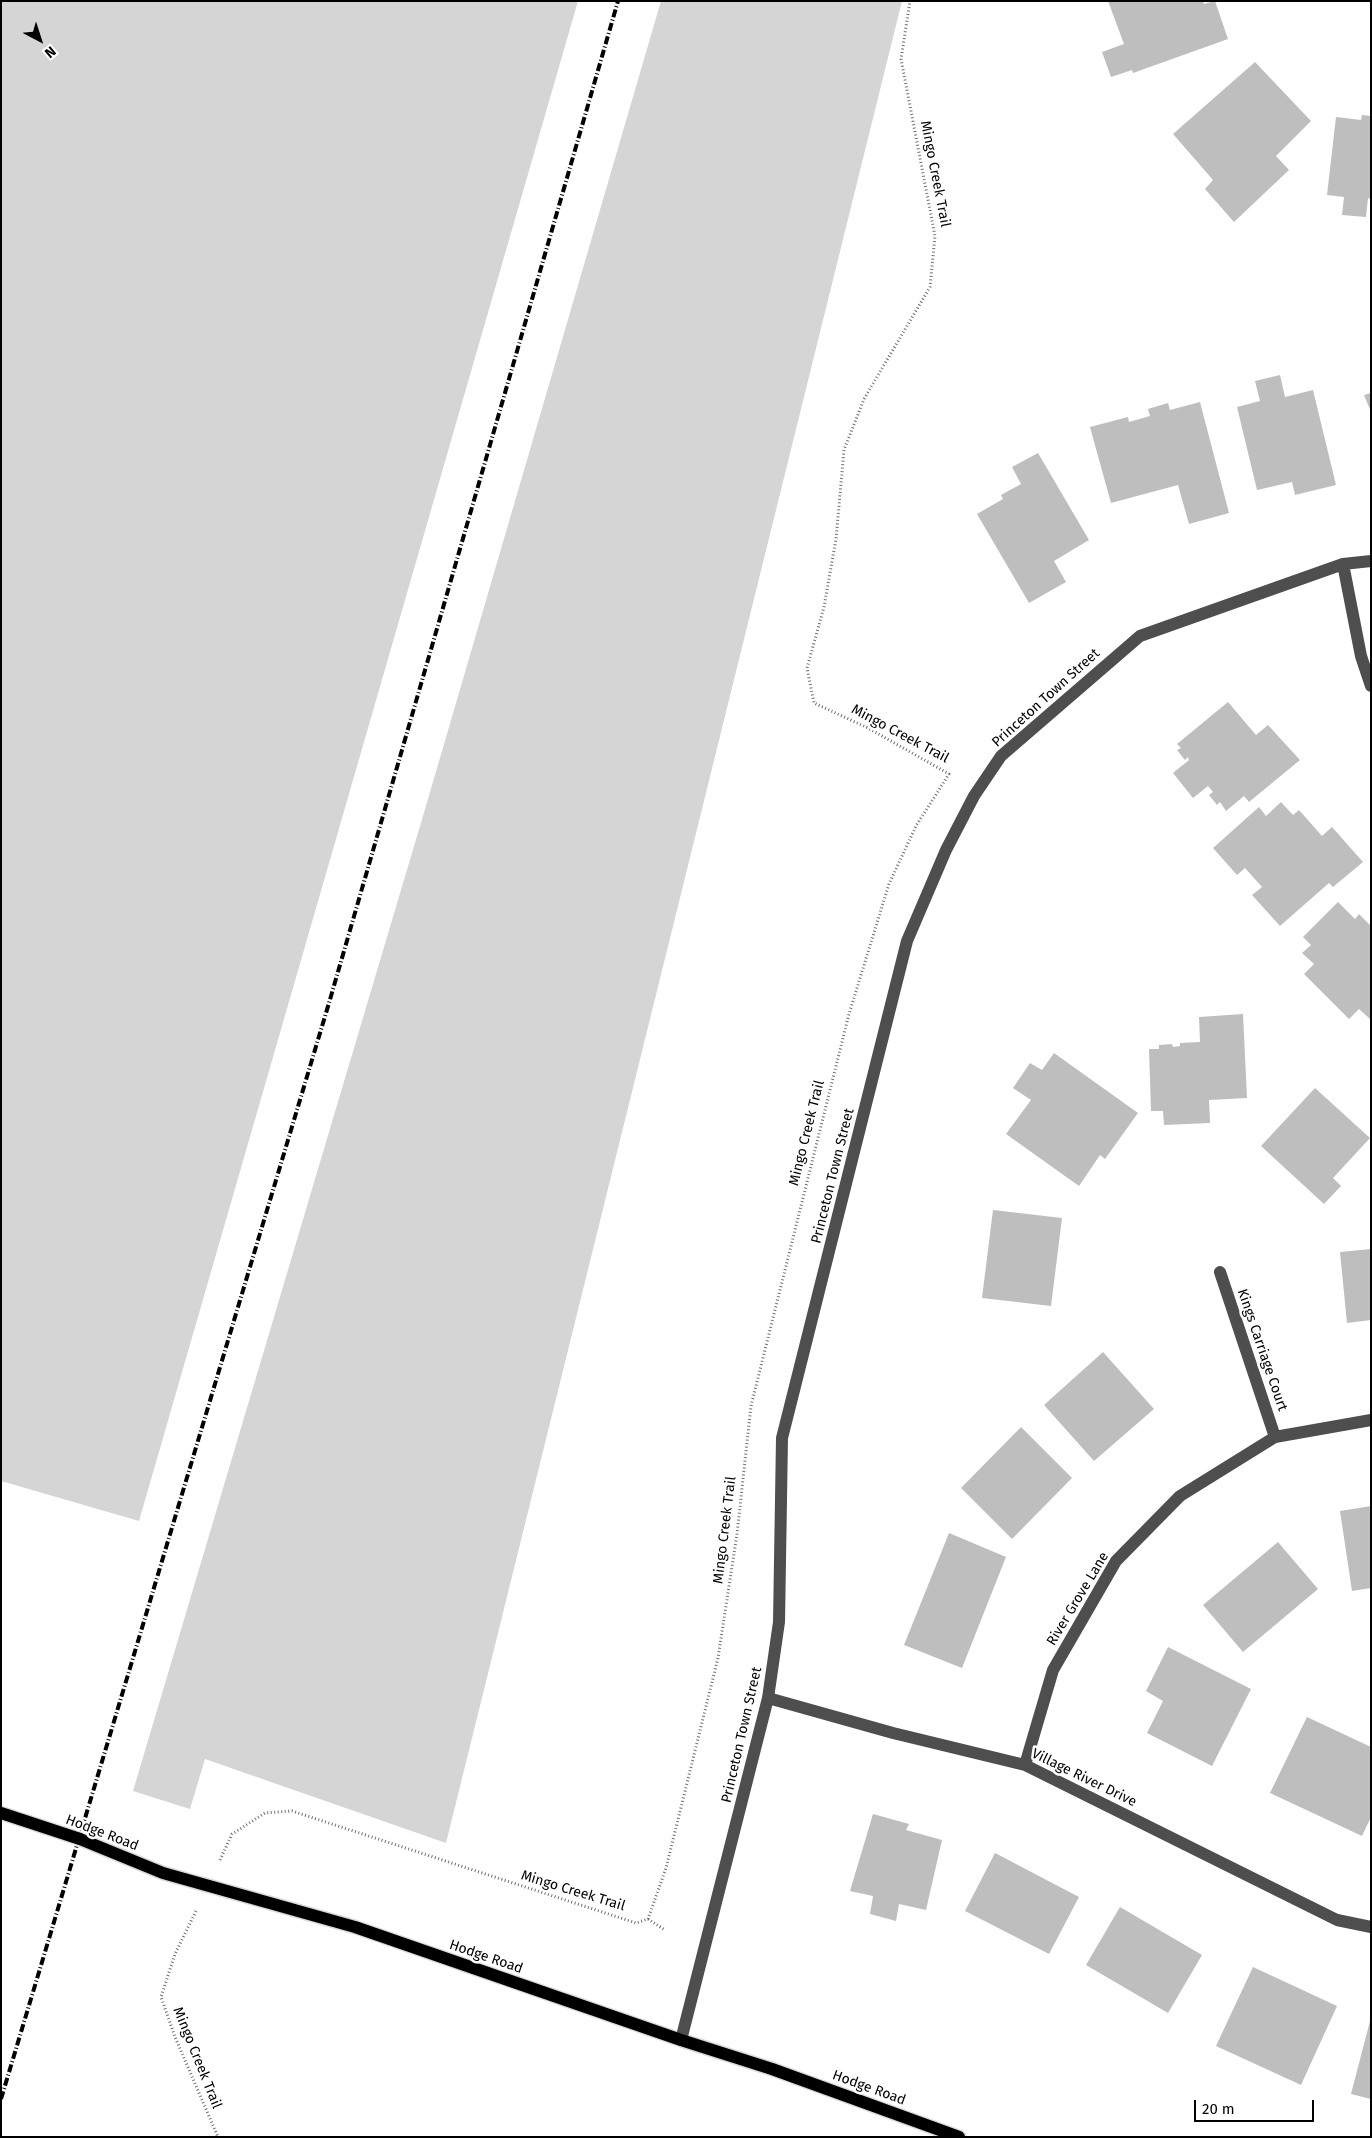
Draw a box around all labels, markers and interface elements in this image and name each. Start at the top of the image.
north arrow [15,15,65,65]
text: N [41,42,59,61]
street label: Mingo Creek Trail [916,119,954,229]
street label: Princeton Town Street [989,645,1103,751]
street label: Mingo Creek Trail [848,701,952,767]
street label: Mingo Creek Trail [786,1079,828,1187]
street label: Princeton Town Street [808,1107,858,1245]
street label: Kings Carriage Court [1233,1287,1291,1413]
street label: Mingo Creek Trail [710,1475,740,1585]
street label: River Grove Lane [1043,1549,1113,1649]
street label: Princeton Town Street [718,1665,766,1805]
street label: Village River Drive [1029,1745,1139,1811]
street label: Hodge Road [63,1811,141,1855]
street label: Mingo Creek Trail [519,1867,627,1915]
street label: Hodge Road [447,1937,525,1977]
street label: Mingo Creek Trail [169,2005,225,2111]
street label: Hodge Road [830,2067,908,2109]
scale bar [1197,2090,1317,2122]
text: 20 m [1202,2100,1235,2118]

